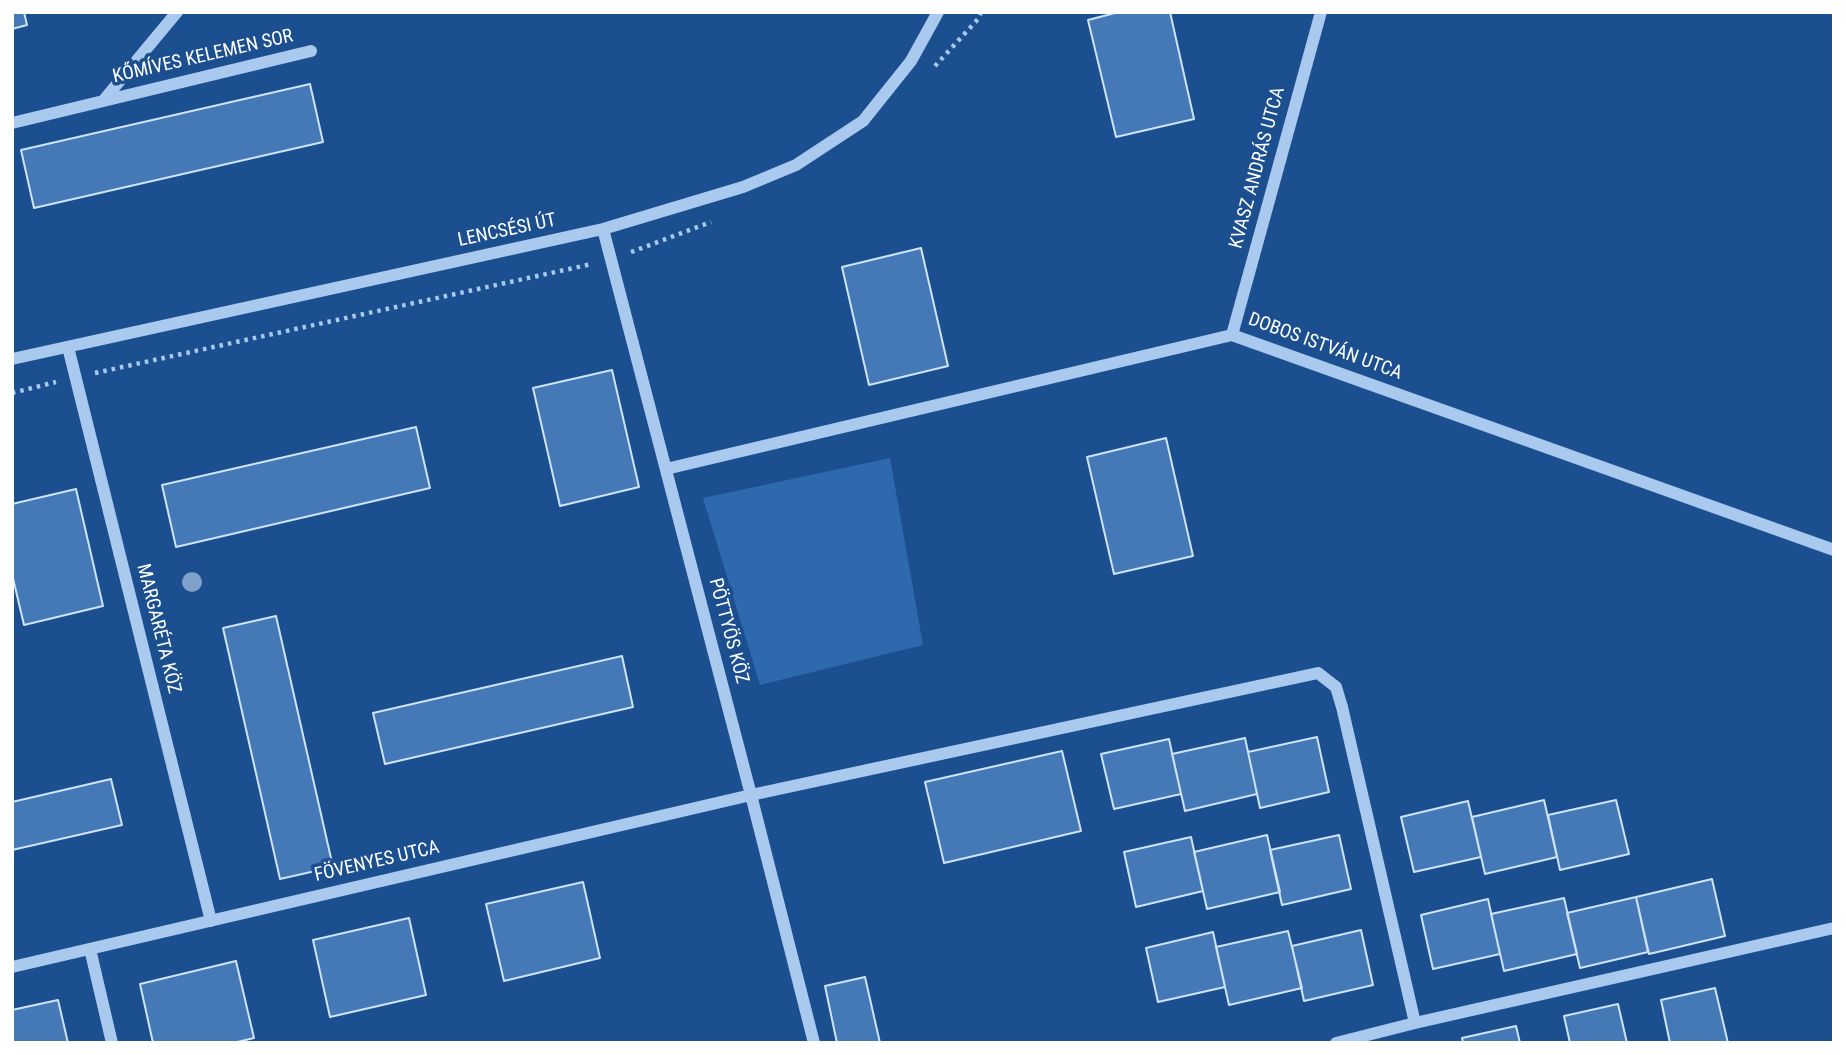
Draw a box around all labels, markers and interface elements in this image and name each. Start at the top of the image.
street label: KŐMÍVES KELEMEN SOR [111,25,295,89]
street label: KVASZ ANDRÁS UTCA [1225,85,1291,251]
street label: LENCSÉSI ÚT [456,209,558,253]
street label: DOBOS ISTVÁN UTCA [1245,309,1405,385]
street label: MARGARÉTA KÖZ [131,562,185,696]
street label: PÖTTYÖS KÖZ [703,576,753,686]
street label: FÖVENYES UTCA [312,837,442,887]

